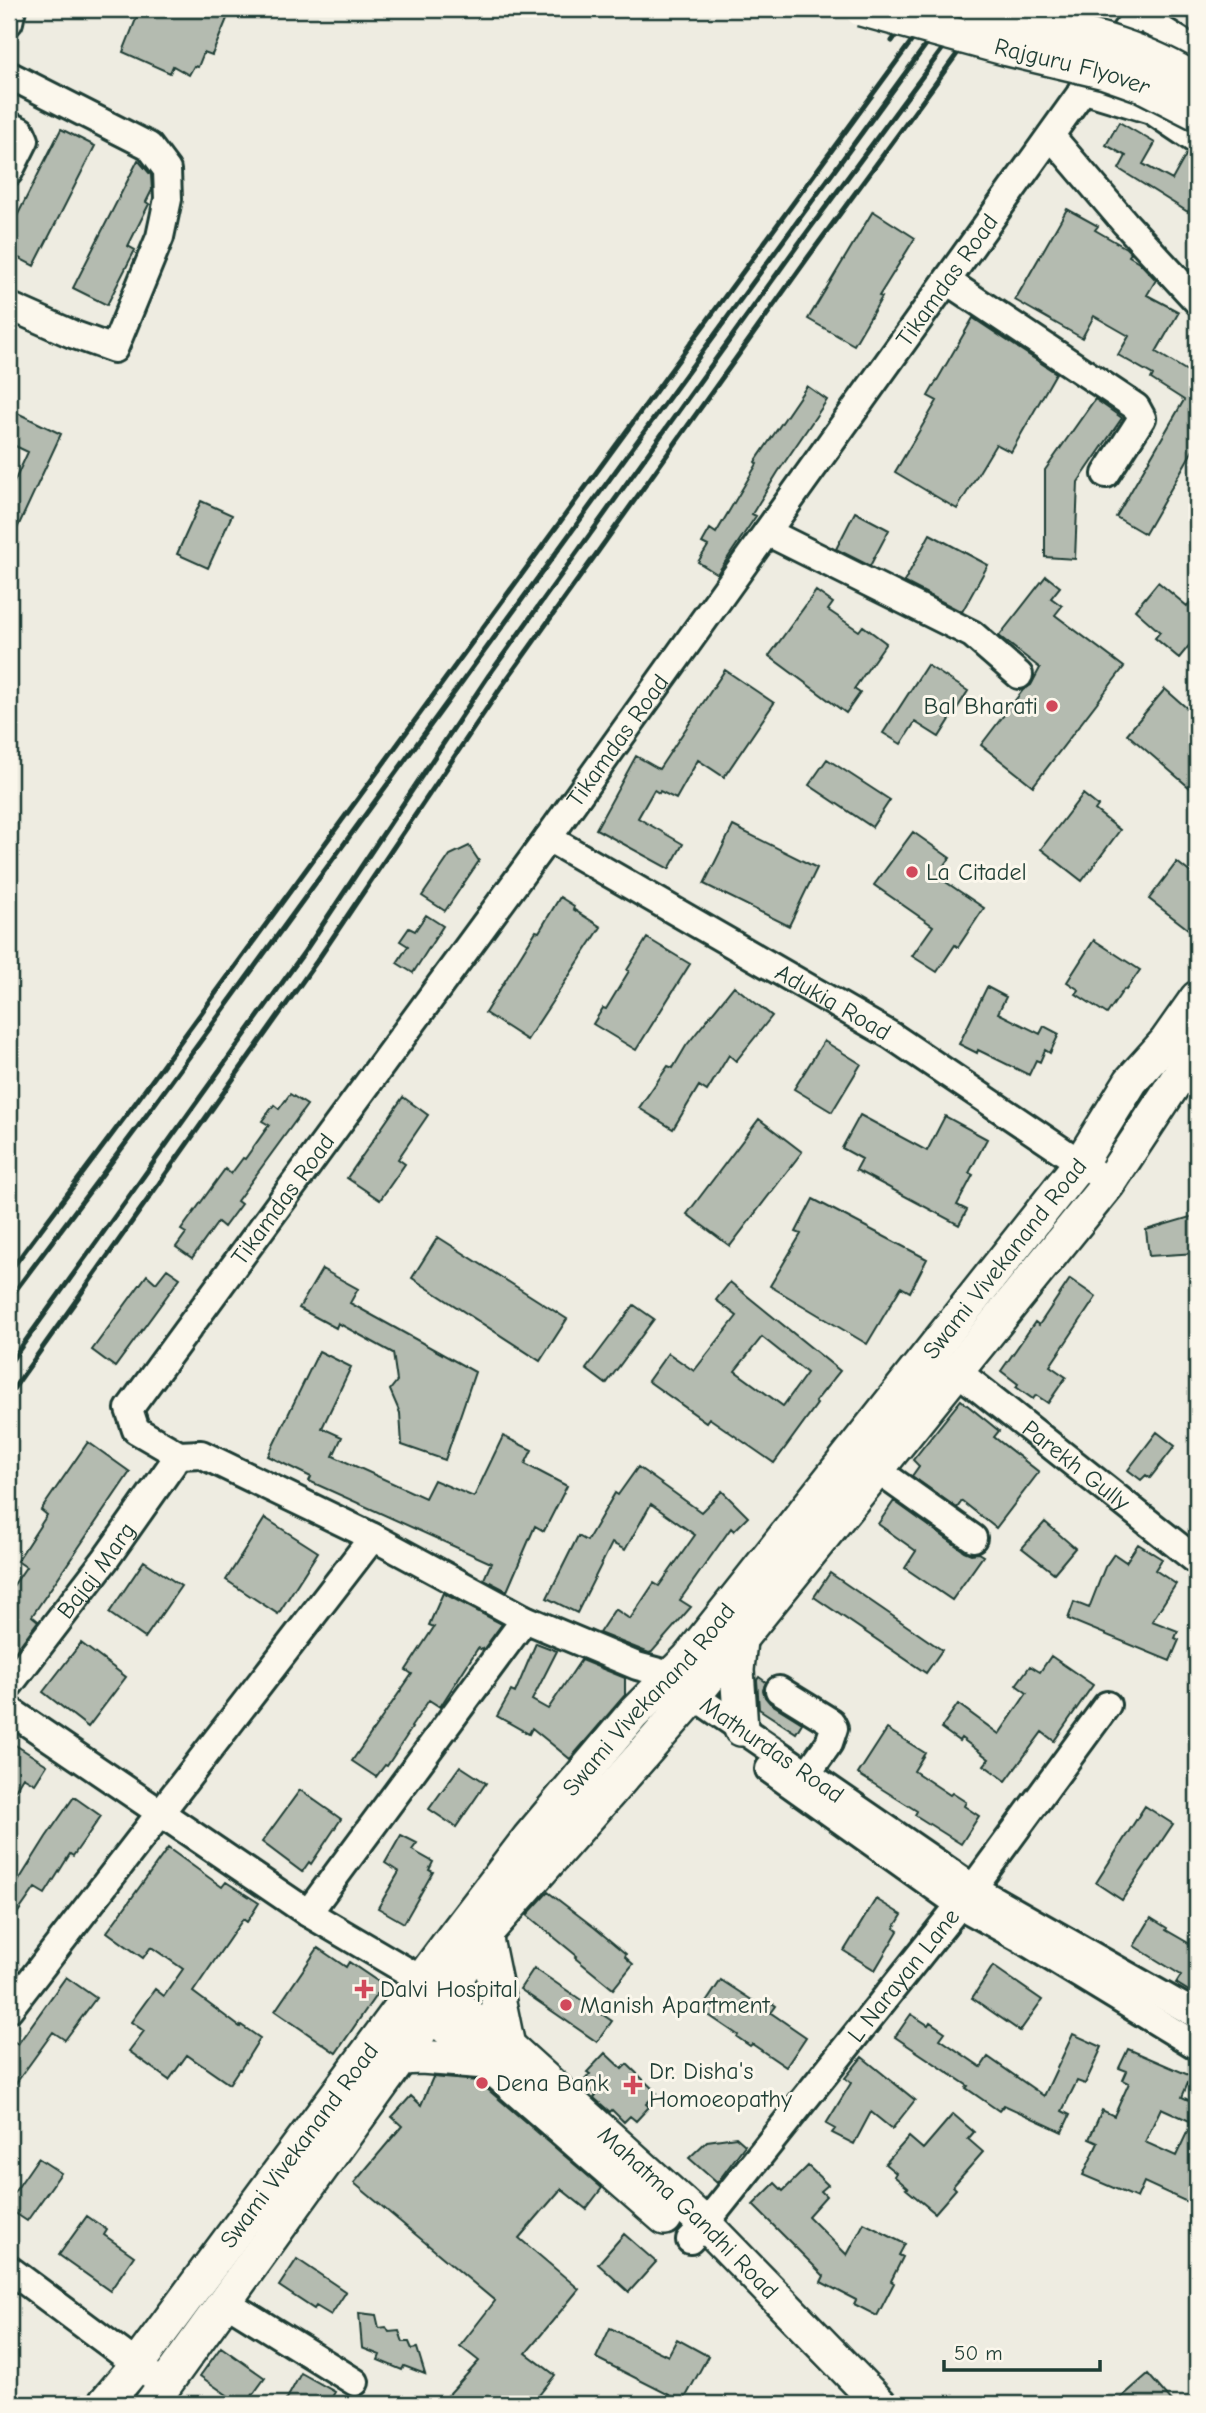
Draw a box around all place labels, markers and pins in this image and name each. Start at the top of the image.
place label: Bal Bharati [924,692,1038,720]
marker: Bal Bharati [1044,698,1060,714]
place label: La Citadel [926,858,1027,886]
marker: La Citadel [904,864,920,880]
place label: Dalvi Hospital [380,1975,518,2003]
marker: Dalvi Hospital [354,1979,374,1999]
place label: Manish Apartment [580,1991,771,2019]
marker: Manish Apartment [558,1997,574,2013]
place label: Dr. Disha's Homoeopathy [649,2057,792,2113]
place label: Dena Bank [496,2069,609,2097]
marker: Dena Bank [474,2075,490,2091]
marker: Dr. Disha's Homoeopathy [623,2075,643,2095]

